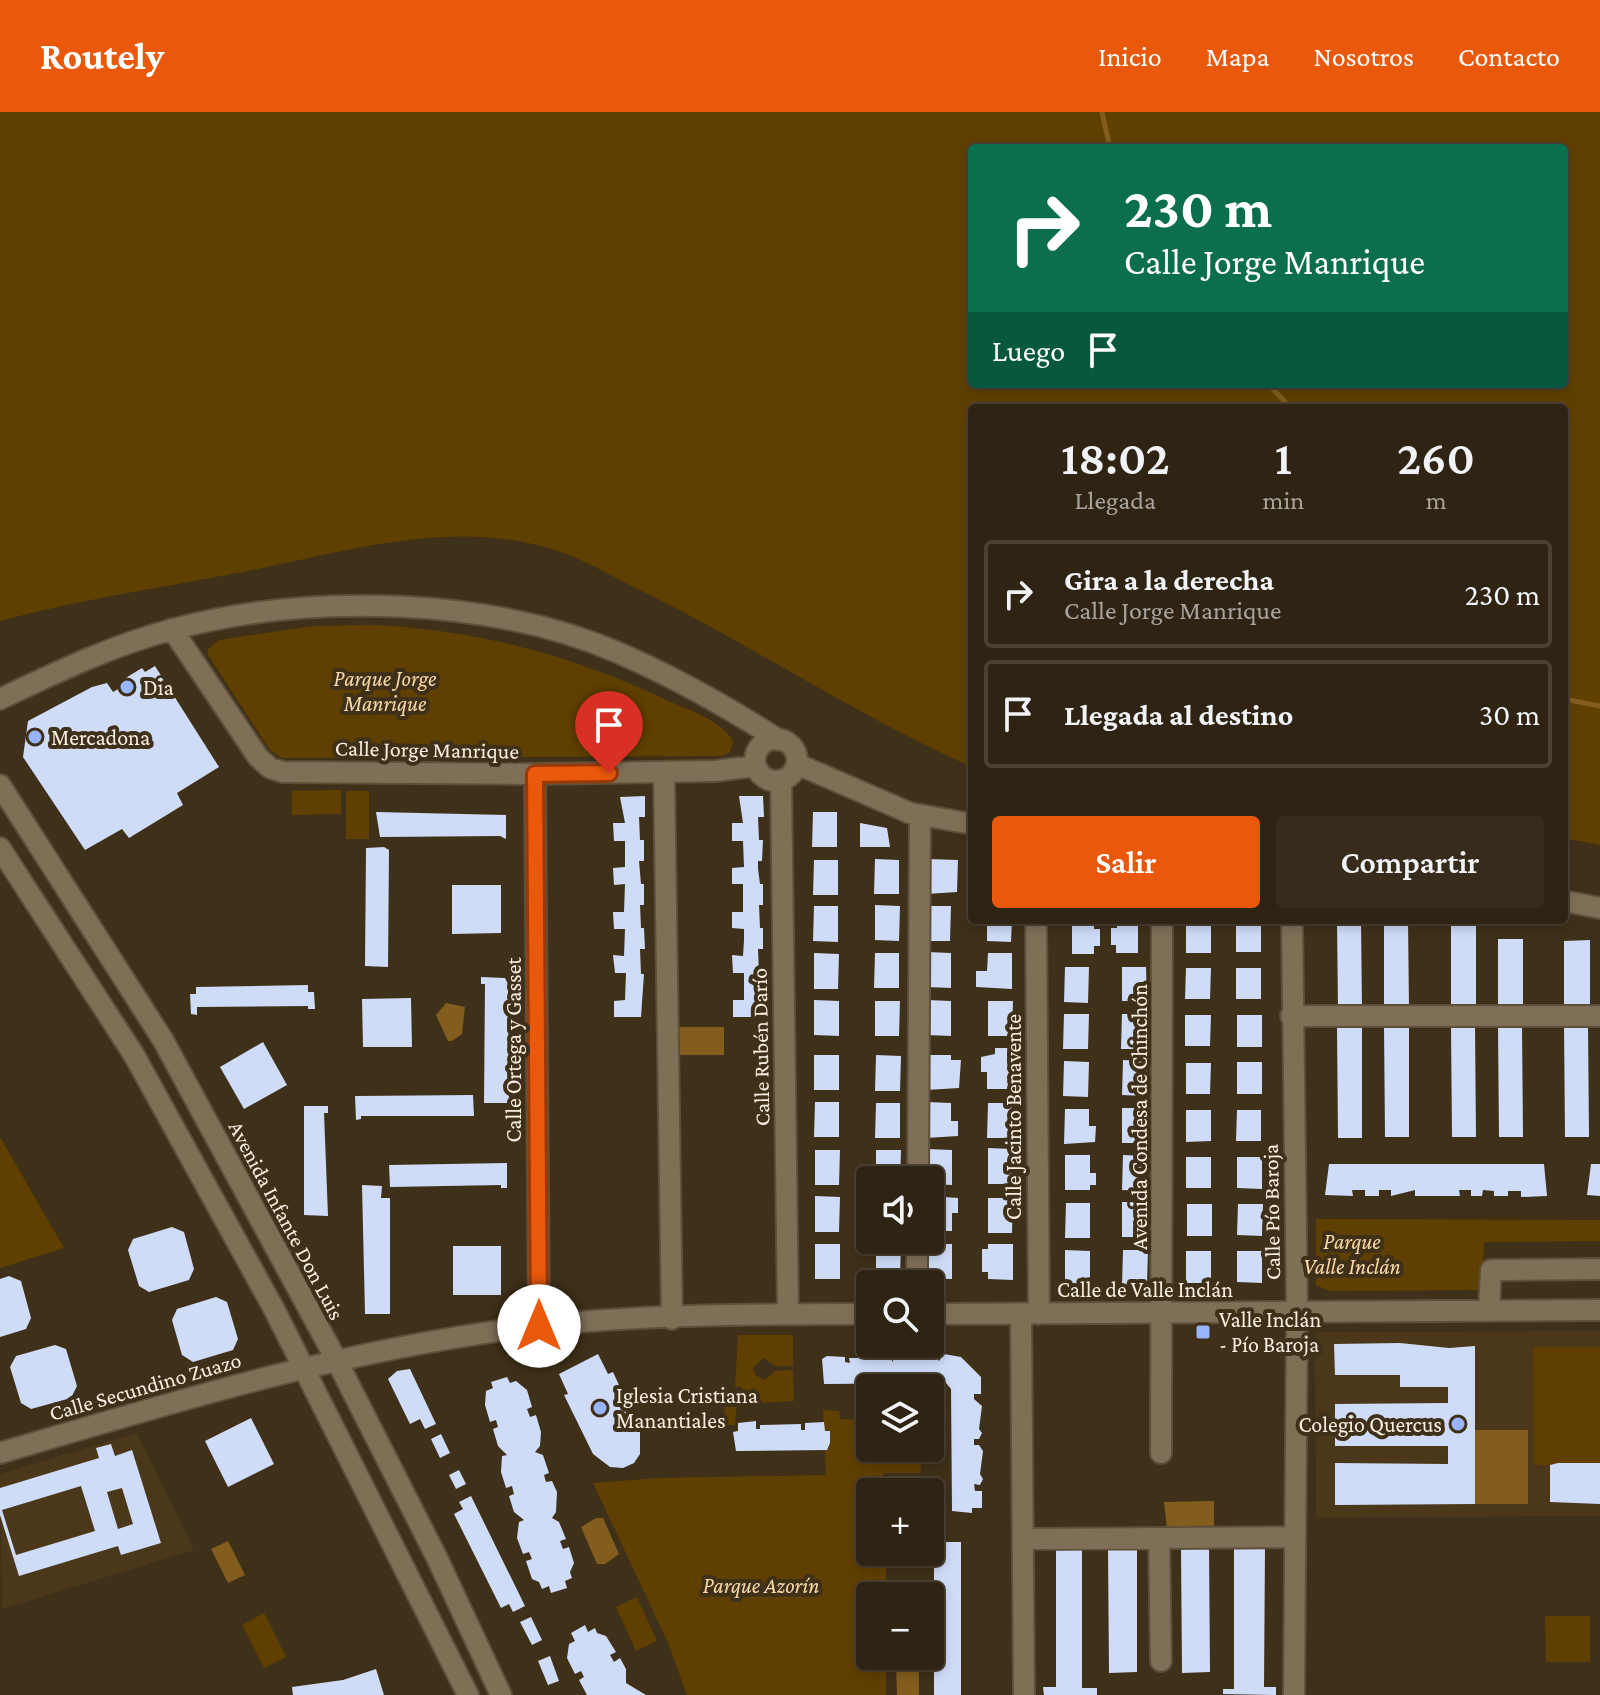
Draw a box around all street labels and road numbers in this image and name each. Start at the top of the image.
street label: Calle Jorge Manrique [335,735,519,764]
street label: Calle Ortega y Gasset [501,957,526,1143]
street label: Calle Rubén Darío [747,968,774,1126]
street label: Avenida Condesa de Chinchón [1127,984,1152,1250]
street label: Calle Jacinto Benavente [1001,1014,1026,1220]
street label: Avenida Infante Don Luis [224,1117,350,1324]
street label: Calle Pío Baroja [1258,1144,1285,1280]
street label: Calle de Valle Inclán [1057,1277,1233,1302]
street label: Calle Secundino Zuazo [46,1347,244,1426]

